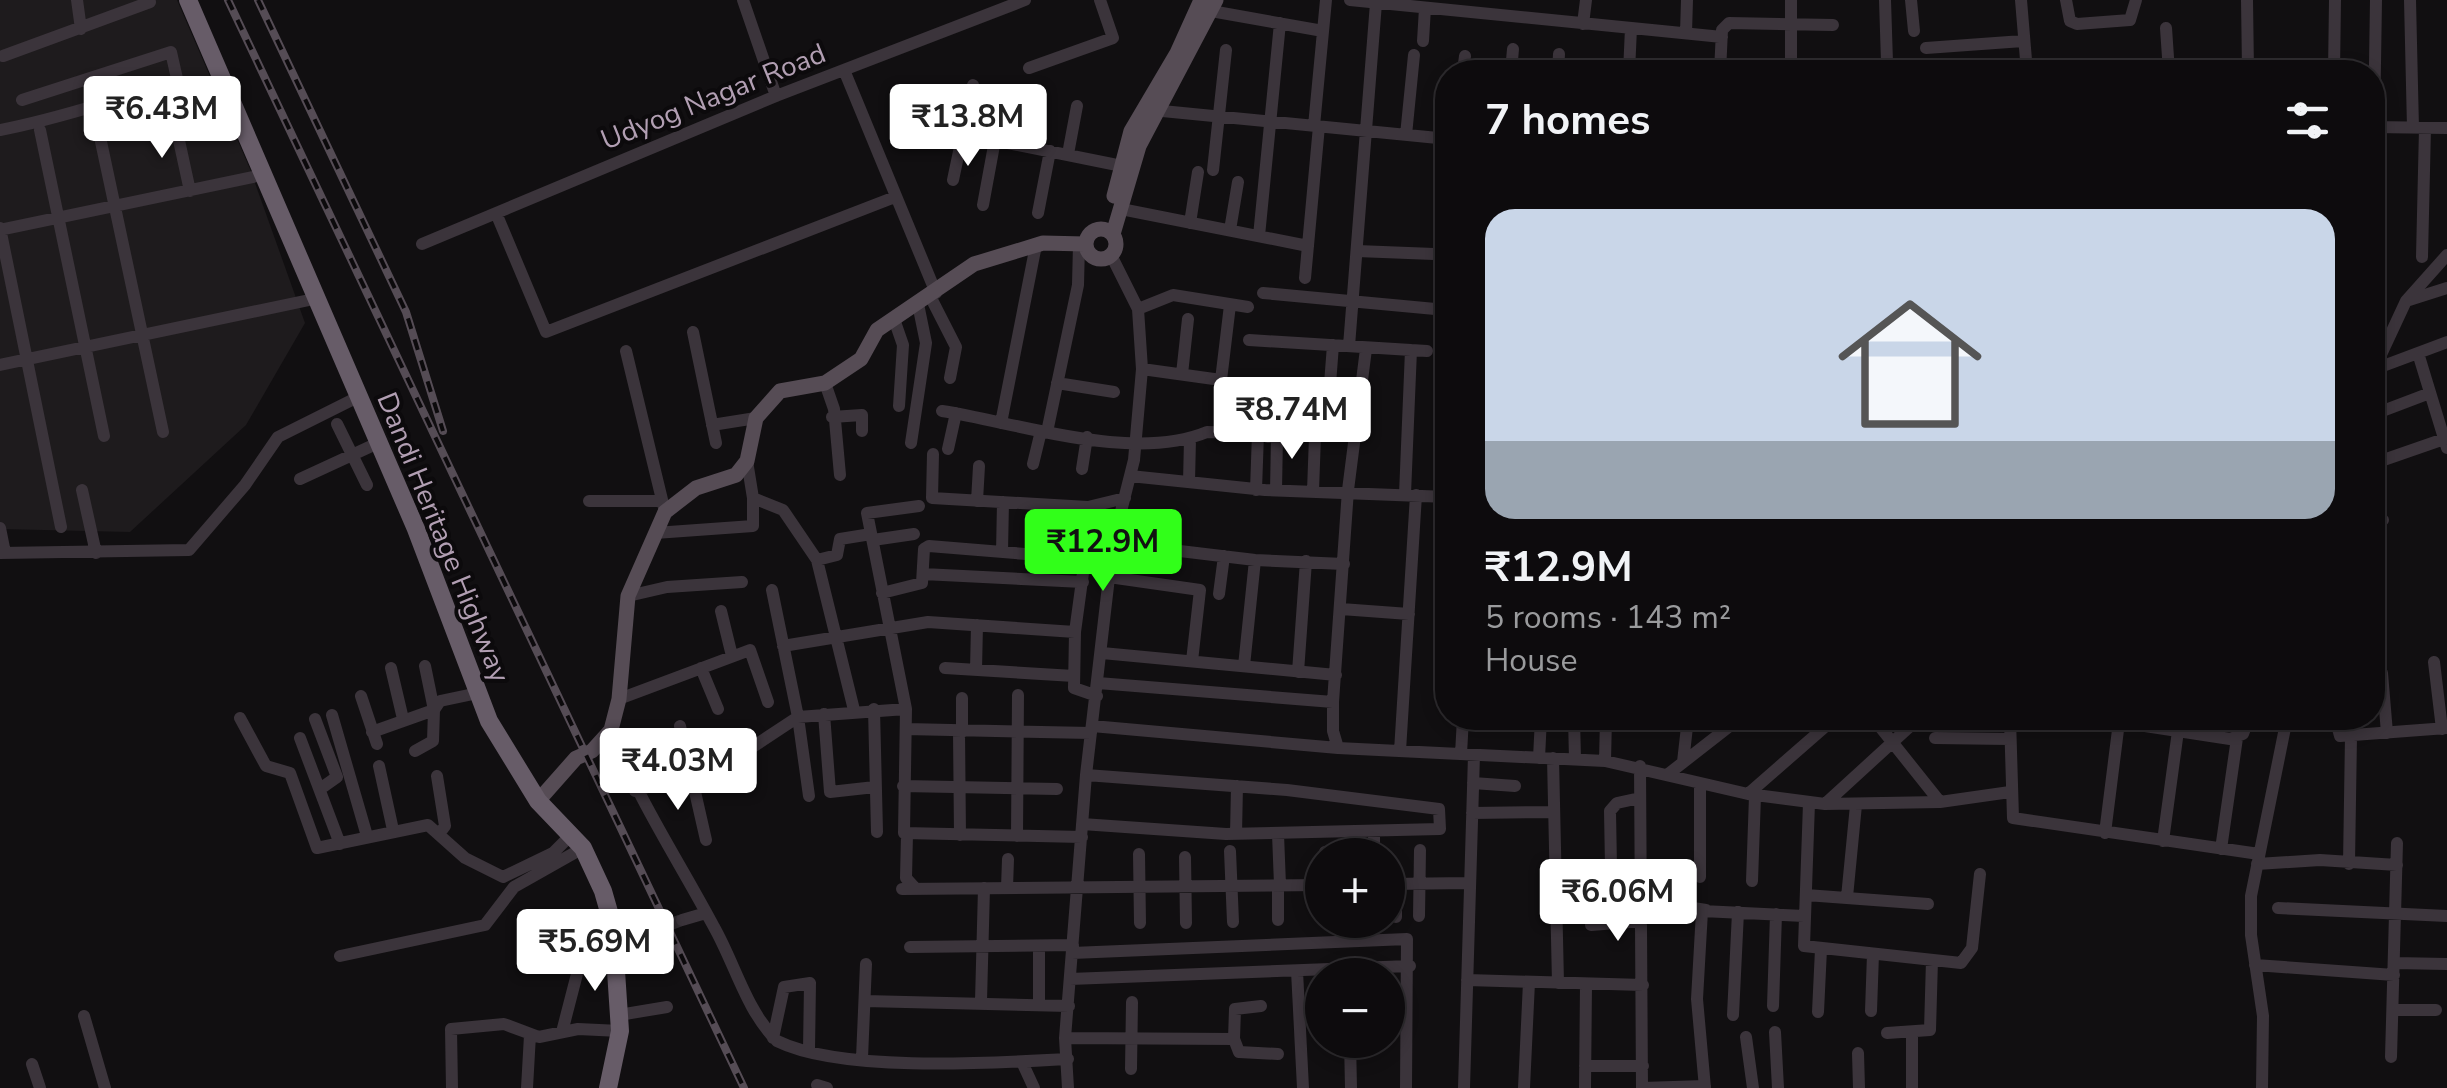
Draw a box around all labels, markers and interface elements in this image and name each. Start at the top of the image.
street label: Udyog Nagar Road [595,34,831,159]
pin: ₹6.43M [81,76,243,161]
pin: ₹13.8M [887,84,1049,169]
text: ₹6.43M [106,87,218,130]
text: 7 homes [1485,92,1650,149]
icon: filters [2280,93,2335,148]
text: ₹13.8M [912,95,1024,138]
icon: home [1820,274,2000,454]
pin: ₹8.74M [1211,377,1373,462]
street label: Dandi Heritage Highway [367,387,519,689]
text: ₹8.74M [1236,388,1348,431]
pin: ₹12.9M [1022,509,1184,594]
text: ₹12.9M [1047,520,1159,563]
text: ₹12.9M [1485,539,1633,596]
text: 5 rooms · 143 m² [1485,596,1731,639]
text: House [1485,639,1578,682]
pin: ₹4.03M [597,728,759,813]
text: ₹4.03M [622,739,734,782]
map controls [1305,838,1405,1058]
button: + [1305,838,1405,938]
pin: ₹6.06M [1537,859,1699,944]
text: ₹6.06M [1562,870,1674,913]
pin: ₹5.69M [514,909,676,994]
text: ₹5.69M [539,920,651,963]
button: − [1305,958,1405,1058]

